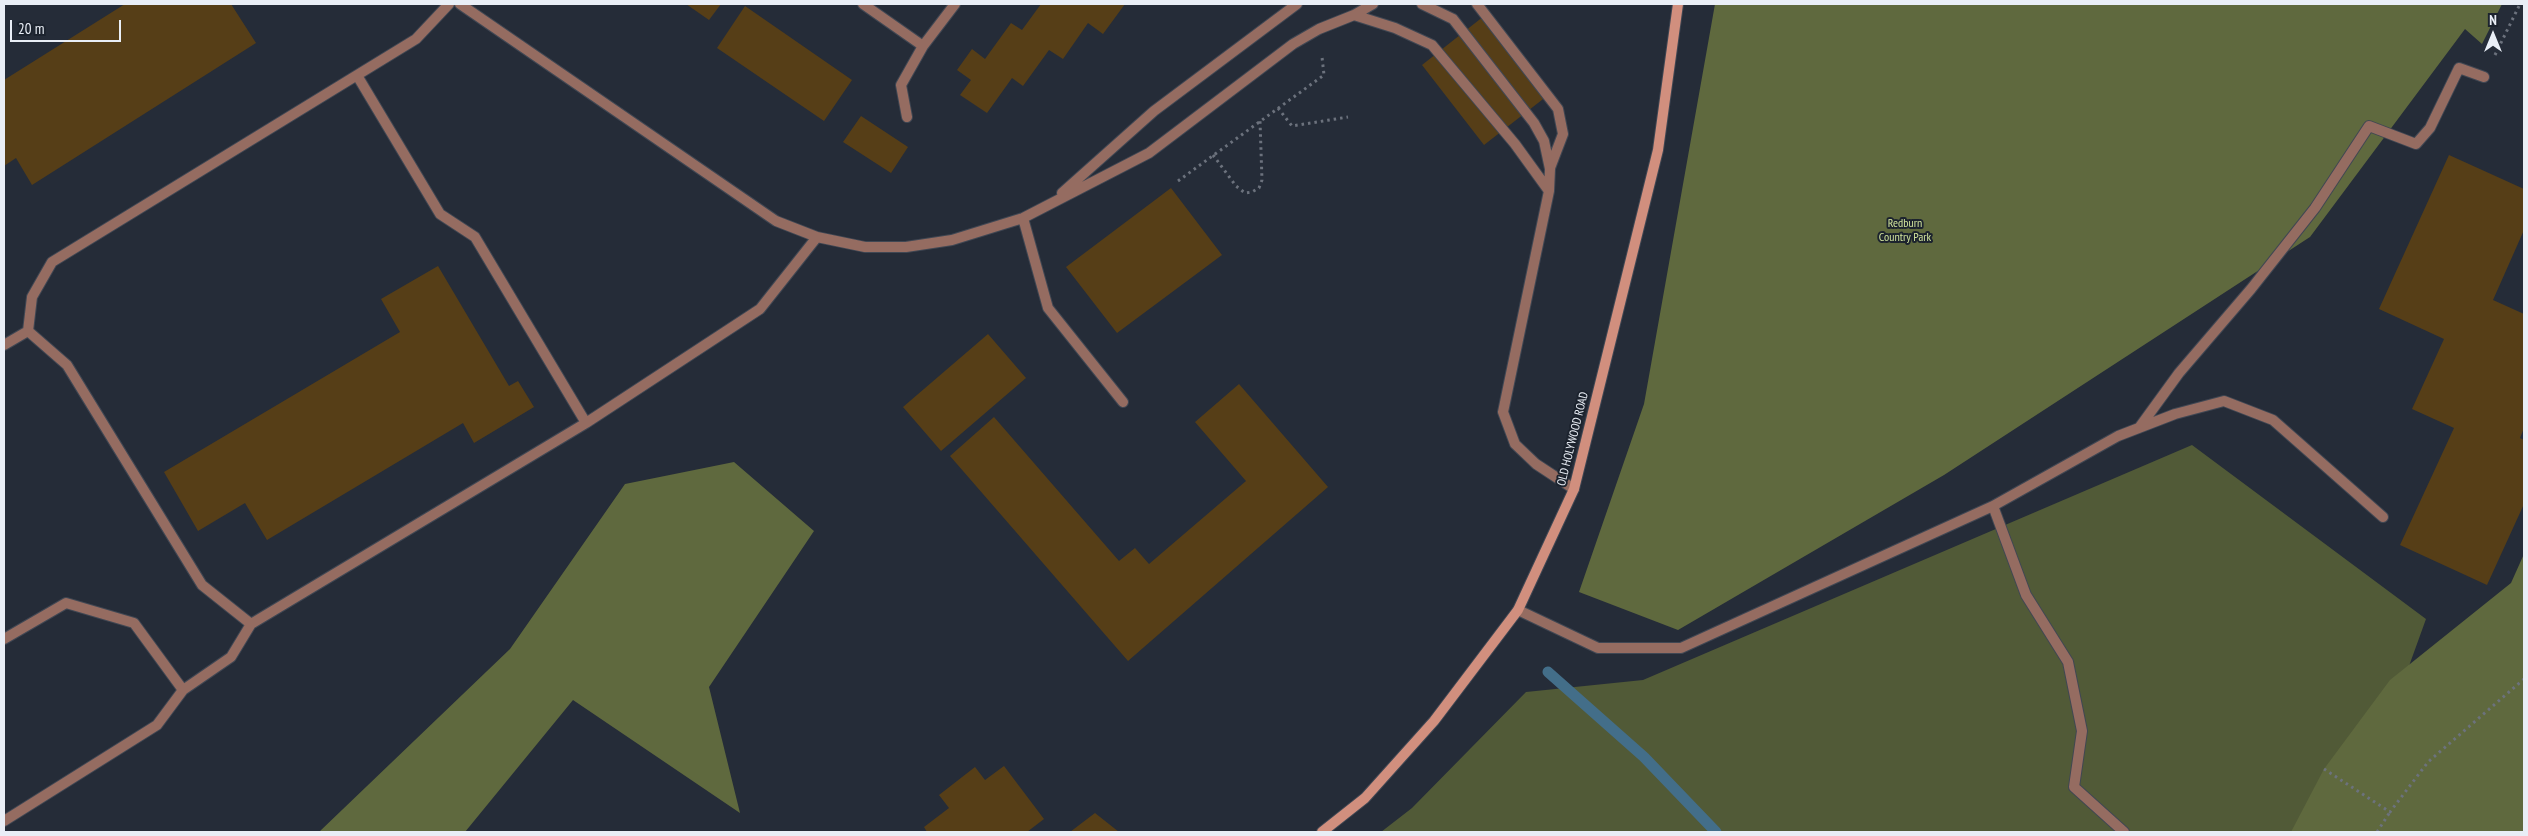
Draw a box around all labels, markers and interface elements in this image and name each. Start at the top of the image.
scale bar [12,10,124,42]
north arrow [2468,10,2518,60]
text: N [2489,11,2497,29]
text: 20 m [18,19,44,38]
park label: Redburn Country Park [1879,217,1931,245]
street label: OLD HOLYWOOD ROAD [1554,391,1592,487]

